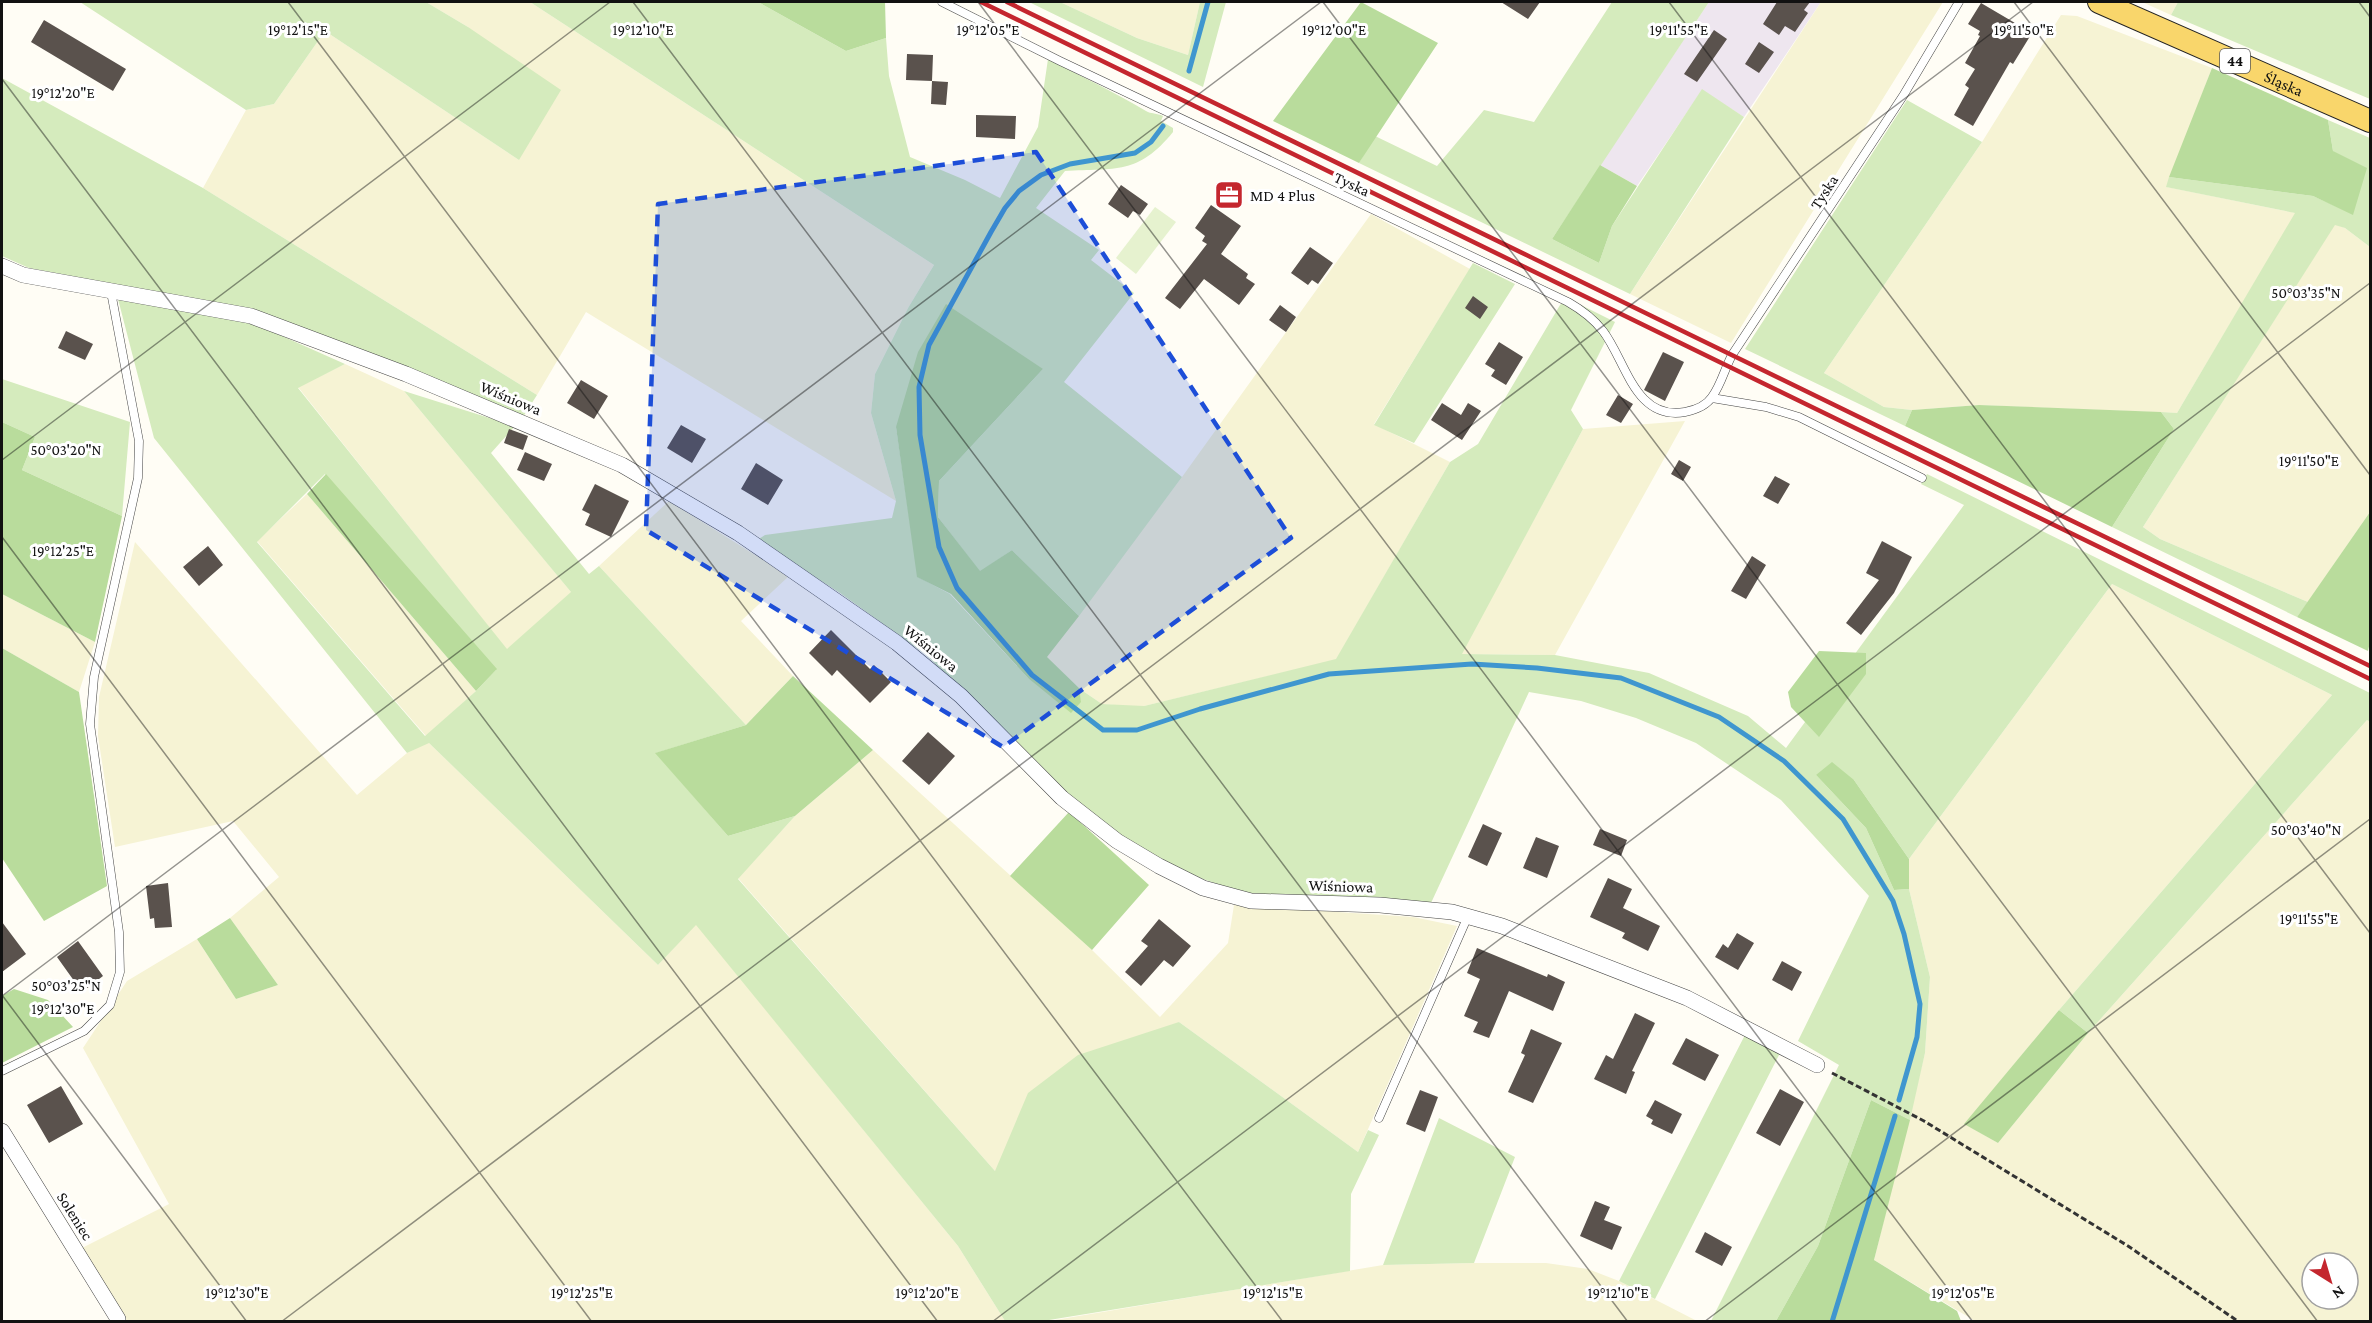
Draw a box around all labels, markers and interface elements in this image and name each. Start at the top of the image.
text: 19°12'15"E [268,22,328,38]
text: 19°12'10"E [612,22,674,38]
text: 19°12'05"E [957,22,1019,38]
text: 19°12'00"E [1302,22,1366,38]
text: 19°11'55"E [1650,22,1708,38]
text: 19°11'50"E [1994,22,2054,38]
road number: 44 [2220,49,2250,73]
street label: Śląska [2262,67,2306,99]
text: 19°12'20"E [31,85,95,101]
street label: Tyska [1331,168,1373,201]
street label: Tyska [1807,171,1842,213]
office icon: MD 4 Plus [1213,179,1245,211]
place label: MD 4 Plus [1250,187,1315,204]
text: 50°03'35"N [2271,285,2341,301]
street label: Wiśniowa [478,378,545,419]
text: 50°03'20"N [31,442,102,458]
text: 19°11'50"E [2279,453,2339,469]
text: 19°12'25"E [32,543,94,559]
street label: Wiśniowa [901,621,962,675]
text: 50°03'40"N [2271,822,2341,838]
street label: Wiśniowa [1308,876,1374,896]
text: 19°11'55"E [2280,911,2338,927]
text: 50°03'25"N [31,978,101,994]
text: 19°12'30"E [32,1001,94,1017]
street label: Soleniec [54,1189,96,1243]
north arrow [2300,1251,2360,1311]
text: N [2329,1283,2348,1303]
text: 19°12'30"E [206,1285,268,1301]
text: 19°12'25"E [551,1285,613,1301]
text: 19°12'20"E [895,1285,959,1301]
text: 19°12'15"E [1243,1285,1303,1301]
text: 19°12'10"E [1587,1285,1649,1301]
text: 19°12'05"E [1932,1285,1994,1301]

